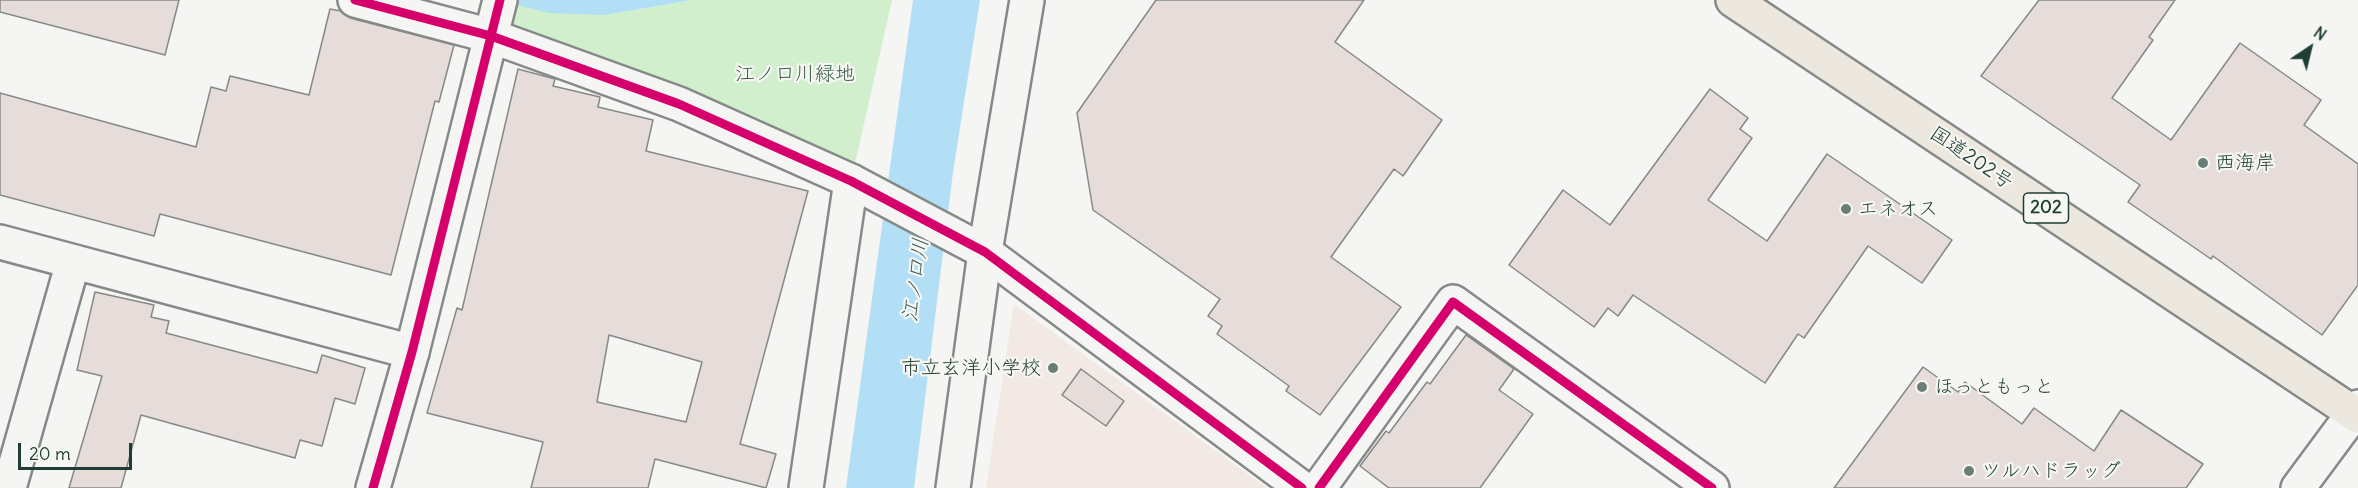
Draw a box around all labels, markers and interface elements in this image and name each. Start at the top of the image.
north arrow [2280,18,2340,78]
text: N [2310,22,2331,45]
park label: 江ノ口川緑地 [735,62,855,86]
street label: 国道202号 [1925,121,2017,195]
place label: 西海岸 [2215,151,2275,175]
marker: 西海岸 [2196,156,2210,170]
road number: 202 [2024,193,2068,223]
place label: エネオス [1858,197,1938,221]
marker: エネオス [1839,202,1853,216]
water label: 江ノ口川 [898,237,934,323]
place label: 市立玄洋小学校 [901,356,1041,380]
marker: 市立玄洋小学校 [1046,361,1060,375]
place label: ほっともっと [1934,375,2054,399]
marker: ほっともっと [1915,380,1929,394]
scale bar [21,431,135,469]
text: 20 m [29,442,71,465]
place label: ツルハドラッグ [1981,459,2121,483]
marker: ツルハドラッグ [1962,464,1976,478]

